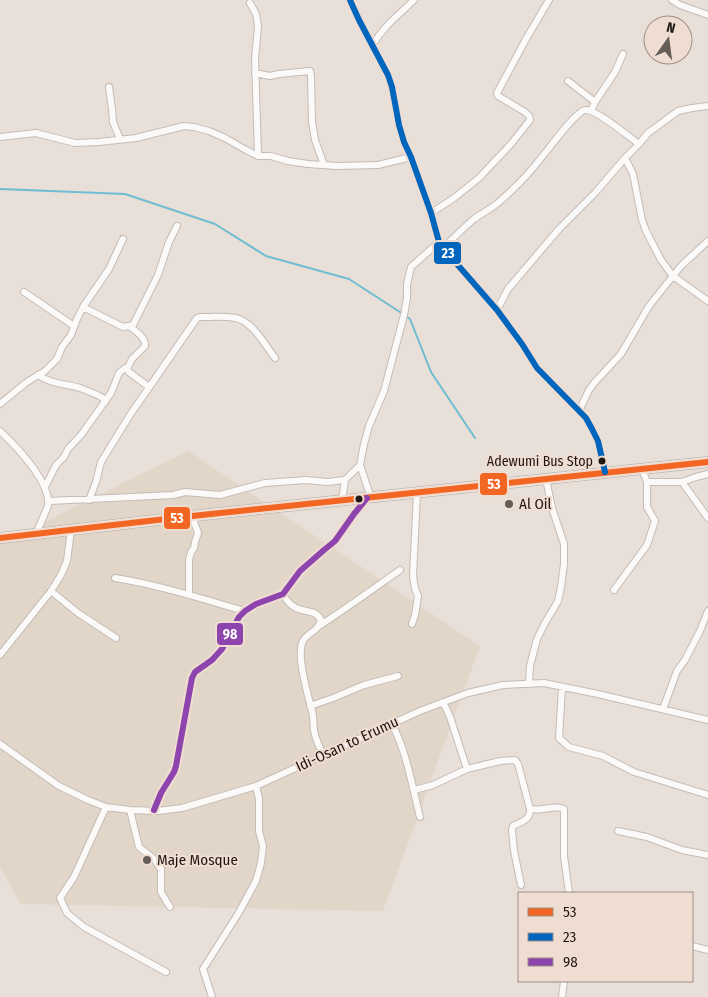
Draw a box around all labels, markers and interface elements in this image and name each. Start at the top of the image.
north arrow [643,15,693,65]
text: N [665,19,677,37]
line badge: 23 [433,241,462,265]
text: 23 [440,245,455,262]
place label: Adewumi Bus Stop [487,453,593,470]
marker: Adewumi Bus Stop [597,456,607,466]
line badge: 53 [479,472,508,496]
text: 53 [487,476,501,493]
unlabelled marker [354,494,364,504]
place label: Al Oil [519,495,552,513]
marker: Al Oil [503,498,515,510]
line badge: 53 [163,506,191,530]
text: 53 [170,510,184,527]
line badge: 98 [216,622,244,646]
text: 98 [223,626,238,643]
street label: Idi-Osan to Erumu [293,712,401,776]
place label: Maje Mosque [157,851,238,869]
marker: Maje Mosque [141,854,153,866]
legend [518,892,693,982]
text: 53 [563,903,577,921]
text: 23 [563,928,577,946]
text: 98 [563,953,578,971]

